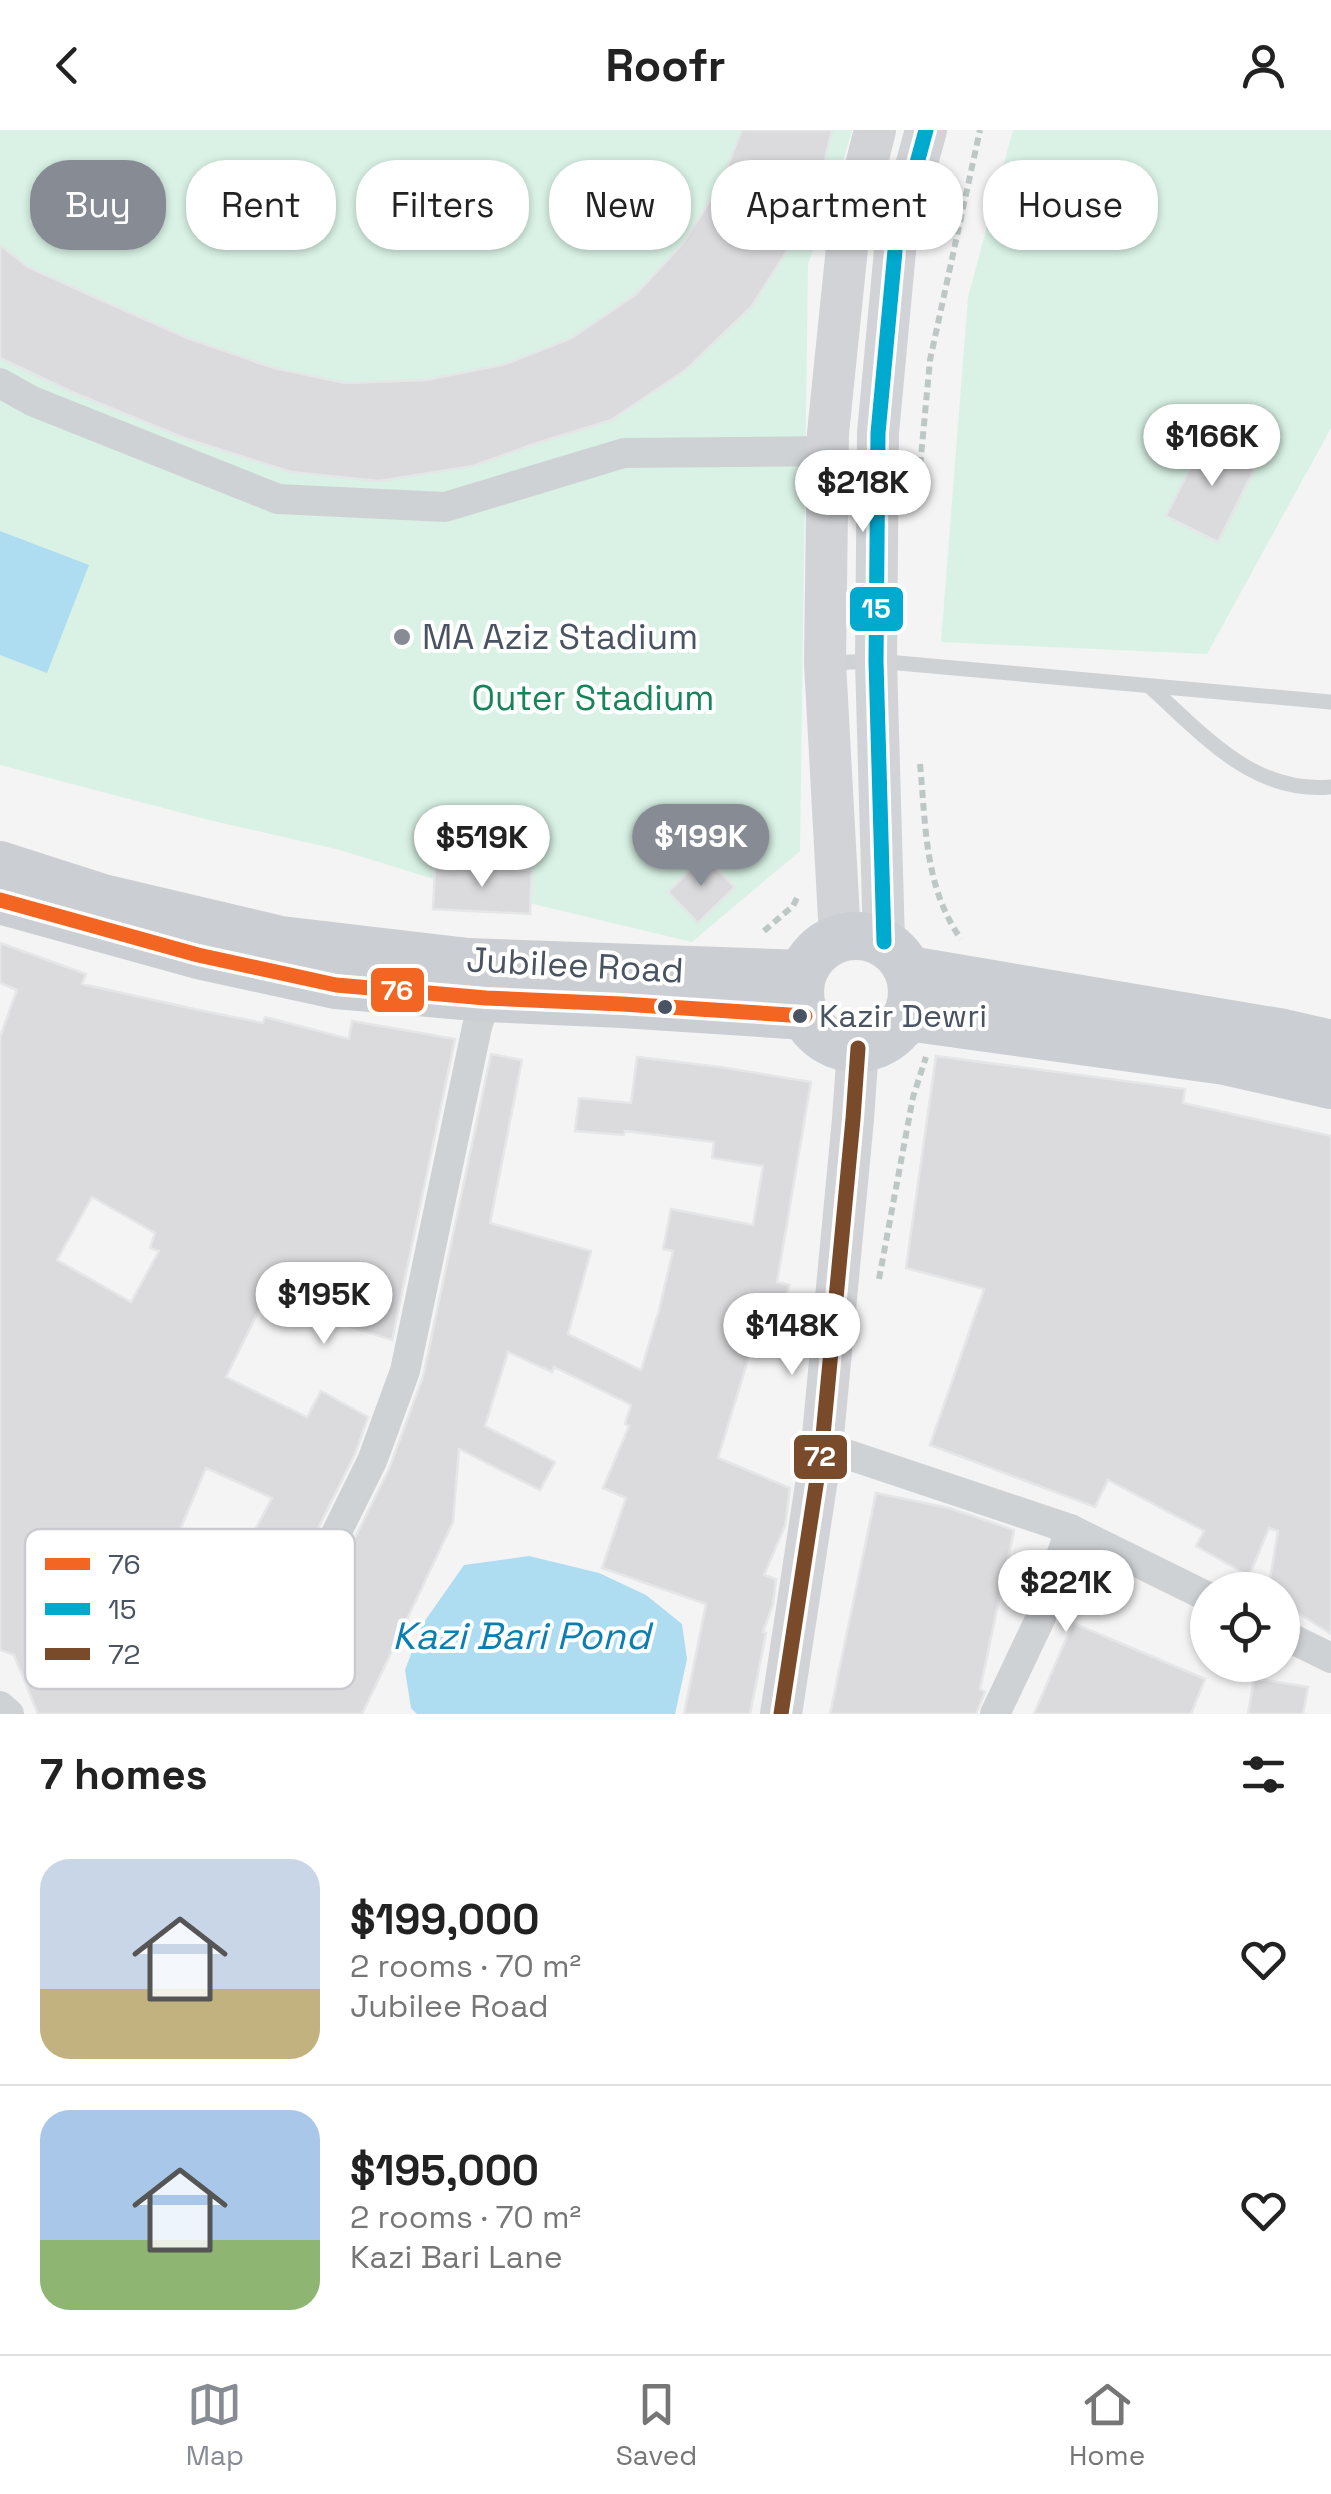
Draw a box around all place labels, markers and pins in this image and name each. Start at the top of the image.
pin: $166K [1142,404,1282,489]
pin: $218K [793,450,933,535]
place label: MA Aziz Stadium [422,615,698,659]
marker: MA Aziz Stadium [391,626,413,648]
pin: $199K [631,804,771,889]
pin: $519K [412,805,552,890]
place label: Kazir Dewri [819,996,987,1036]
unlabelled marker [655,997,675,1017]
marker: Kazir Dewri [790,1006,810,1026]
pin: $195K [254,1262,394,1347]
pin: $148K [722,1293,862,1378]
pin: $221K [996,1550,1136,1635]

